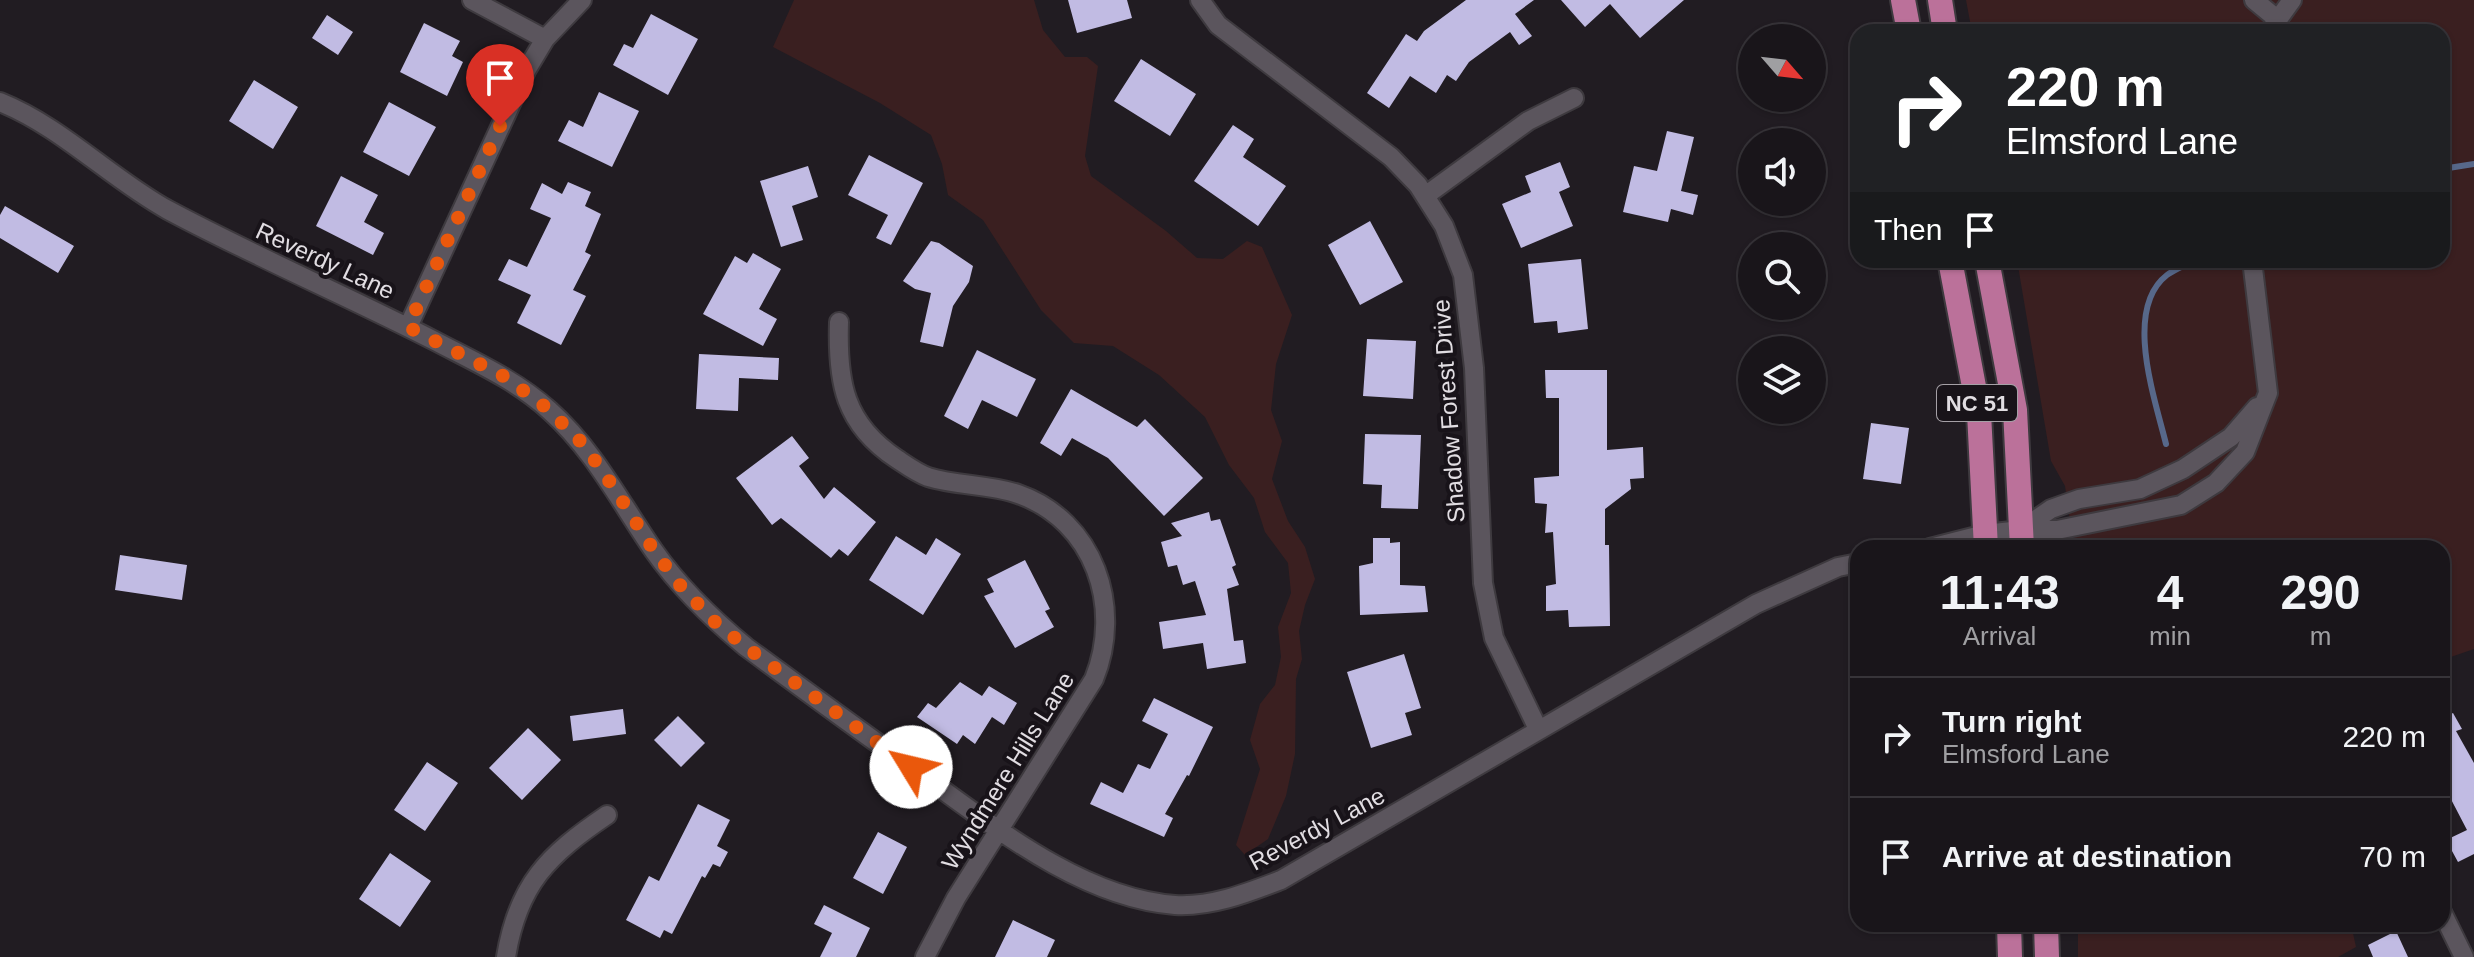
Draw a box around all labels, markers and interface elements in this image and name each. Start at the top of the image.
north arrow [1738,24,1826,112]
map controls [1738,24,1826,424]
pin [466,44,534,126]
text: 220 m [2006,55,2165,118]
icon: arrive [478,56,522,100]
icon: right [1874,56,1978,160]
text: Elmsford Lane [2006,121,2238,162]
button: sound [1738,128,1826,216]
icon: arrive [1958,208,2002,252]
text: Then [1874,213,1942,246]
street label: Reverdy Lane [252,217,399,304]
button: search [1738,232,1826,320]
street label: Shadow Forest Drive [1427,298,1470,524]
button: layers [1738,336,1826,424]
road number: NC 51 [1937,385,2017,421]
text: 11:43 [1939,566,2060,619]
text: 4 [2157,566,2183,619]
text: 290 [2280,566,2361,619]
text: Arrival [1963,621,2036,651]
text: min [2149,621,2191,651]
text: m [2310,621,2331,651]
street label: Wyndmere Hills Lane [936,667,1079,875]
text: Turn right [1942,705,2081,738]
icon: right [1874,715,1918,759]
text: 220 m [2343,720,2426,753]
position arrow [869,725,953,809]
text: Elmsford Lane [1942,739,2110,769]
street label: Reverdy Lane [1244,782,1389,876]
icon: arrive [1874,835,1918,879]
text: Arrive at destination [1942,840,2232,873]
text: 70 m [2359,840,2426,873]

